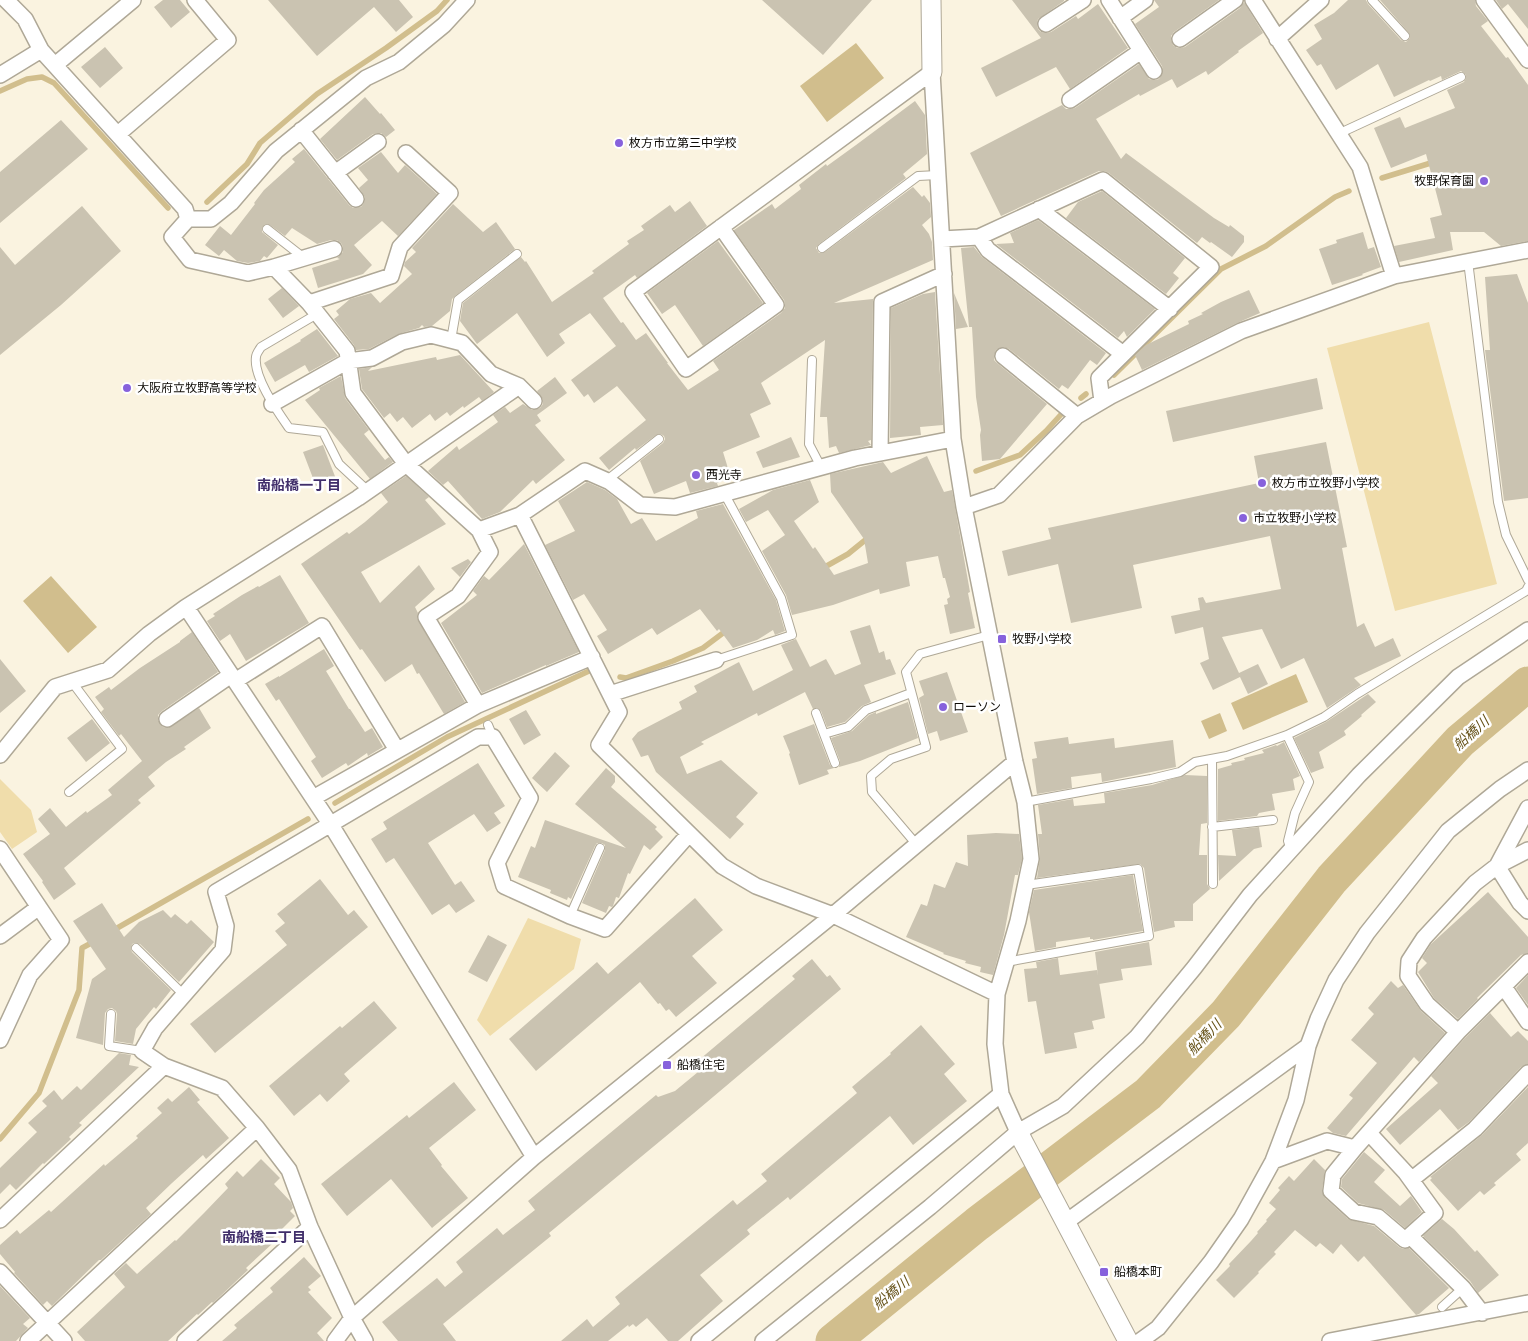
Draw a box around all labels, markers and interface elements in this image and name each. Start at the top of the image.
place label: 枚方市立第三中学校 [629,136,737,150]
marker: 枚方市立第三中学校 [613,137,625,149]
place label: 牧野保育園 [1414,174,1474,188]
marker: 牧野保育園 [1478,175,1490,187]
place label: 大阪府立牧野高等学校 [137,381,257,395]
marker: 大阪府立牧野高等学校 [121,382,133,394]
place label: 西光寺 [706,468,742,482]
marker: 西光寺 [690,469,702,481]
place label: 枚方市立牧野小学校 [1272,476,1380,490]
district label: 南船橋一丁目 [257,477,341,494]
marker: 枚方市立牧野小学校 [1256,477,1268,489]
place label: 市立牧野小学校 [1253,511,1337,525]
marker: 市立牧野小学校 [1237,512,1249,524]
place label: 牧野小学校 [1012,632,1072,646]
marker: 牧野小学校 [996,633,1008,645]
place label: ローソン [953,700,1001,714]
marker: ローソン [937,701,949,713]
water label: 船橋川 [1450,712,1494,754]
water label: 船橋川 [1184,1015,1226,1058]
place label: 船橋住宅 [677,1058,725,1072]
marker: 船橋住宅 [661,1059,673,1071]
district label: 南船橋二丁目 [222,1229,306,1246]
place label: 船橋本町 [1114,1265,1162,1279]
marker: 船橋本町 [1098,1266,1110,1278]
water label: 船橋川 [870,1272,915,1313]

